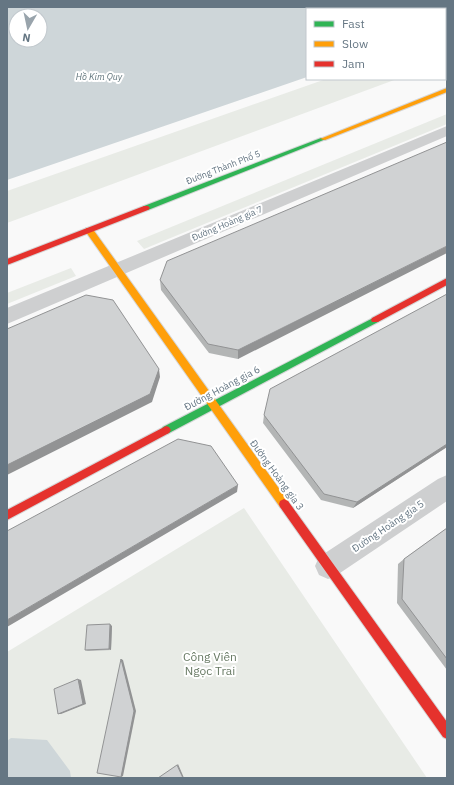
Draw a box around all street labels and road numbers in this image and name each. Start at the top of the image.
street label: Đường Thành Phố 5 [184,148,262,186]
street label: Đường Hoàng gia 7 [190,203,264,243]
street label: Đường Hoàng gia 6 [182,363,262,413]
street label: Đường Hoàng gia 3 [247,437,307,513]
street label: Đường Hoàng gia 5 [349,497,427,555]

